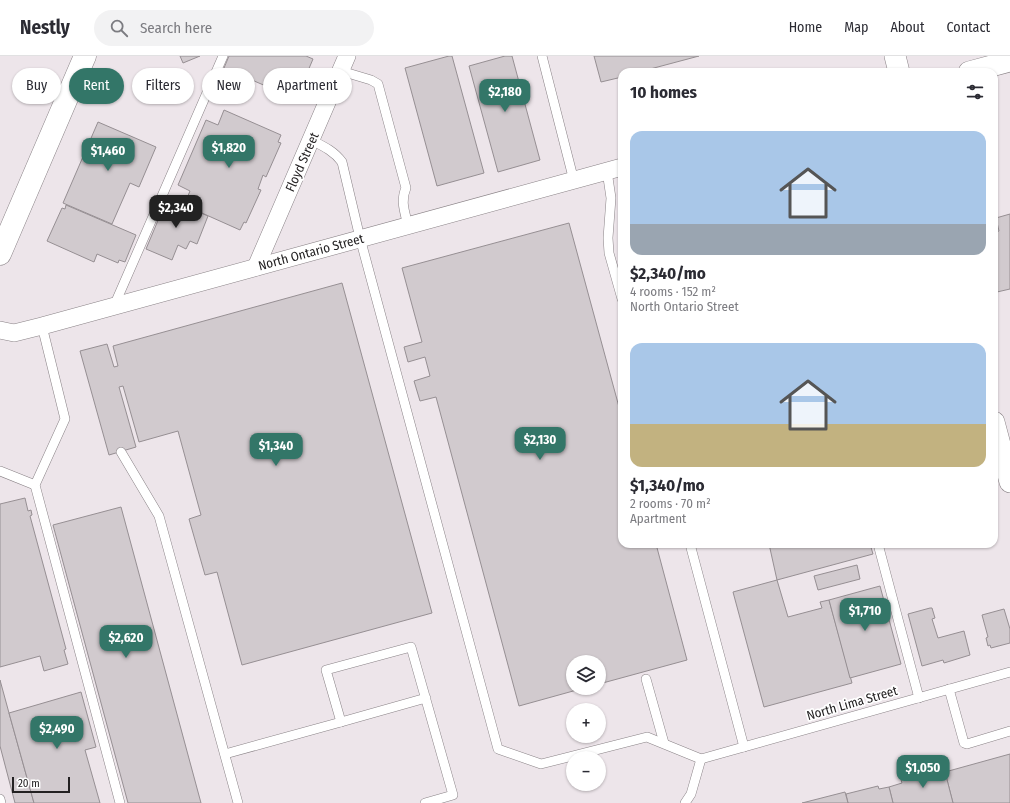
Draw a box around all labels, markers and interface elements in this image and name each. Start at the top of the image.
search box [94,10,374,46]
text: Nestly [20,16,70,39]
icon: search [108,17,130,39]
text: Search here [140,19,212,37]
text: Home [789,19,822,36]
text: Map [844,19,868,36]
text: About [890,19,925,36]
text: Contact [947,19,990,36]
chip: Buy [12,68,61,104]
chip: Rent [69,68,124,104]
chip: Filters [132,68,194,104]
chip: New [202,68,255,104]
chip: Apartment [263,68,352,104]
pin: $2,180 [472,79,538,113]
icon: filters [964,81,986,103]
text: 10 homes [630,82,697,103]
text: $2,180 [488,84,522,99]
street label: Floyd Street [282,129,322,194]
pin: $1,820 [196,135,262,169]
pin: $1,460 [75,138,141,172]
text: $1,820 [212,140,246,155]
text: $1,460 [91,143,125,158]
icon: home [772,157,844,229]
pin: $2,340 [143,195,209,229]
text: $2,340 [158,200,194,215]
street label: North Ontario Street [257,231,366,273]
text: $2,340/mo [630,263,706,284]
text: 4 rooms · 152 m² [630,284,716,299]
text: North Ontario Street [630,299,739,314]
icon: home [772,369,844,441]
pin: $2,130 [507,427,573,461]
text: $2,130 [524,432,556,447]
pin: $1,340 [243,433,309,467]
text: $1,340 [259,438,293,453]
text: $1,340/mo [630,475,705,496]
text: 2 rooms · 70 m² [630,496,711,511]
text: Apartment [630,511,686,526]
pin: $1,710 [832,598,898,632]
text: $1,710 [849,603,881,618]
pin: $2,620 [93,625,159,659]
text: $2,620 [109,630,143,645]
map controls [566,655,606,791]
button: layers [566,655,606,695]
street label: North Lima Street [805,683,900,723]
button: + [566,703,606,743]
pin: $2,490 [24,716,90,750]
text: $2,490 [39,721,75,736]
button: − [566,751,606,791]
pin: $1,050 [890,755,956,789]
text: $1,050 [906,760,940,775]
scale bar [12,775,70,794]
text: 20 m [18,777,40,790]

